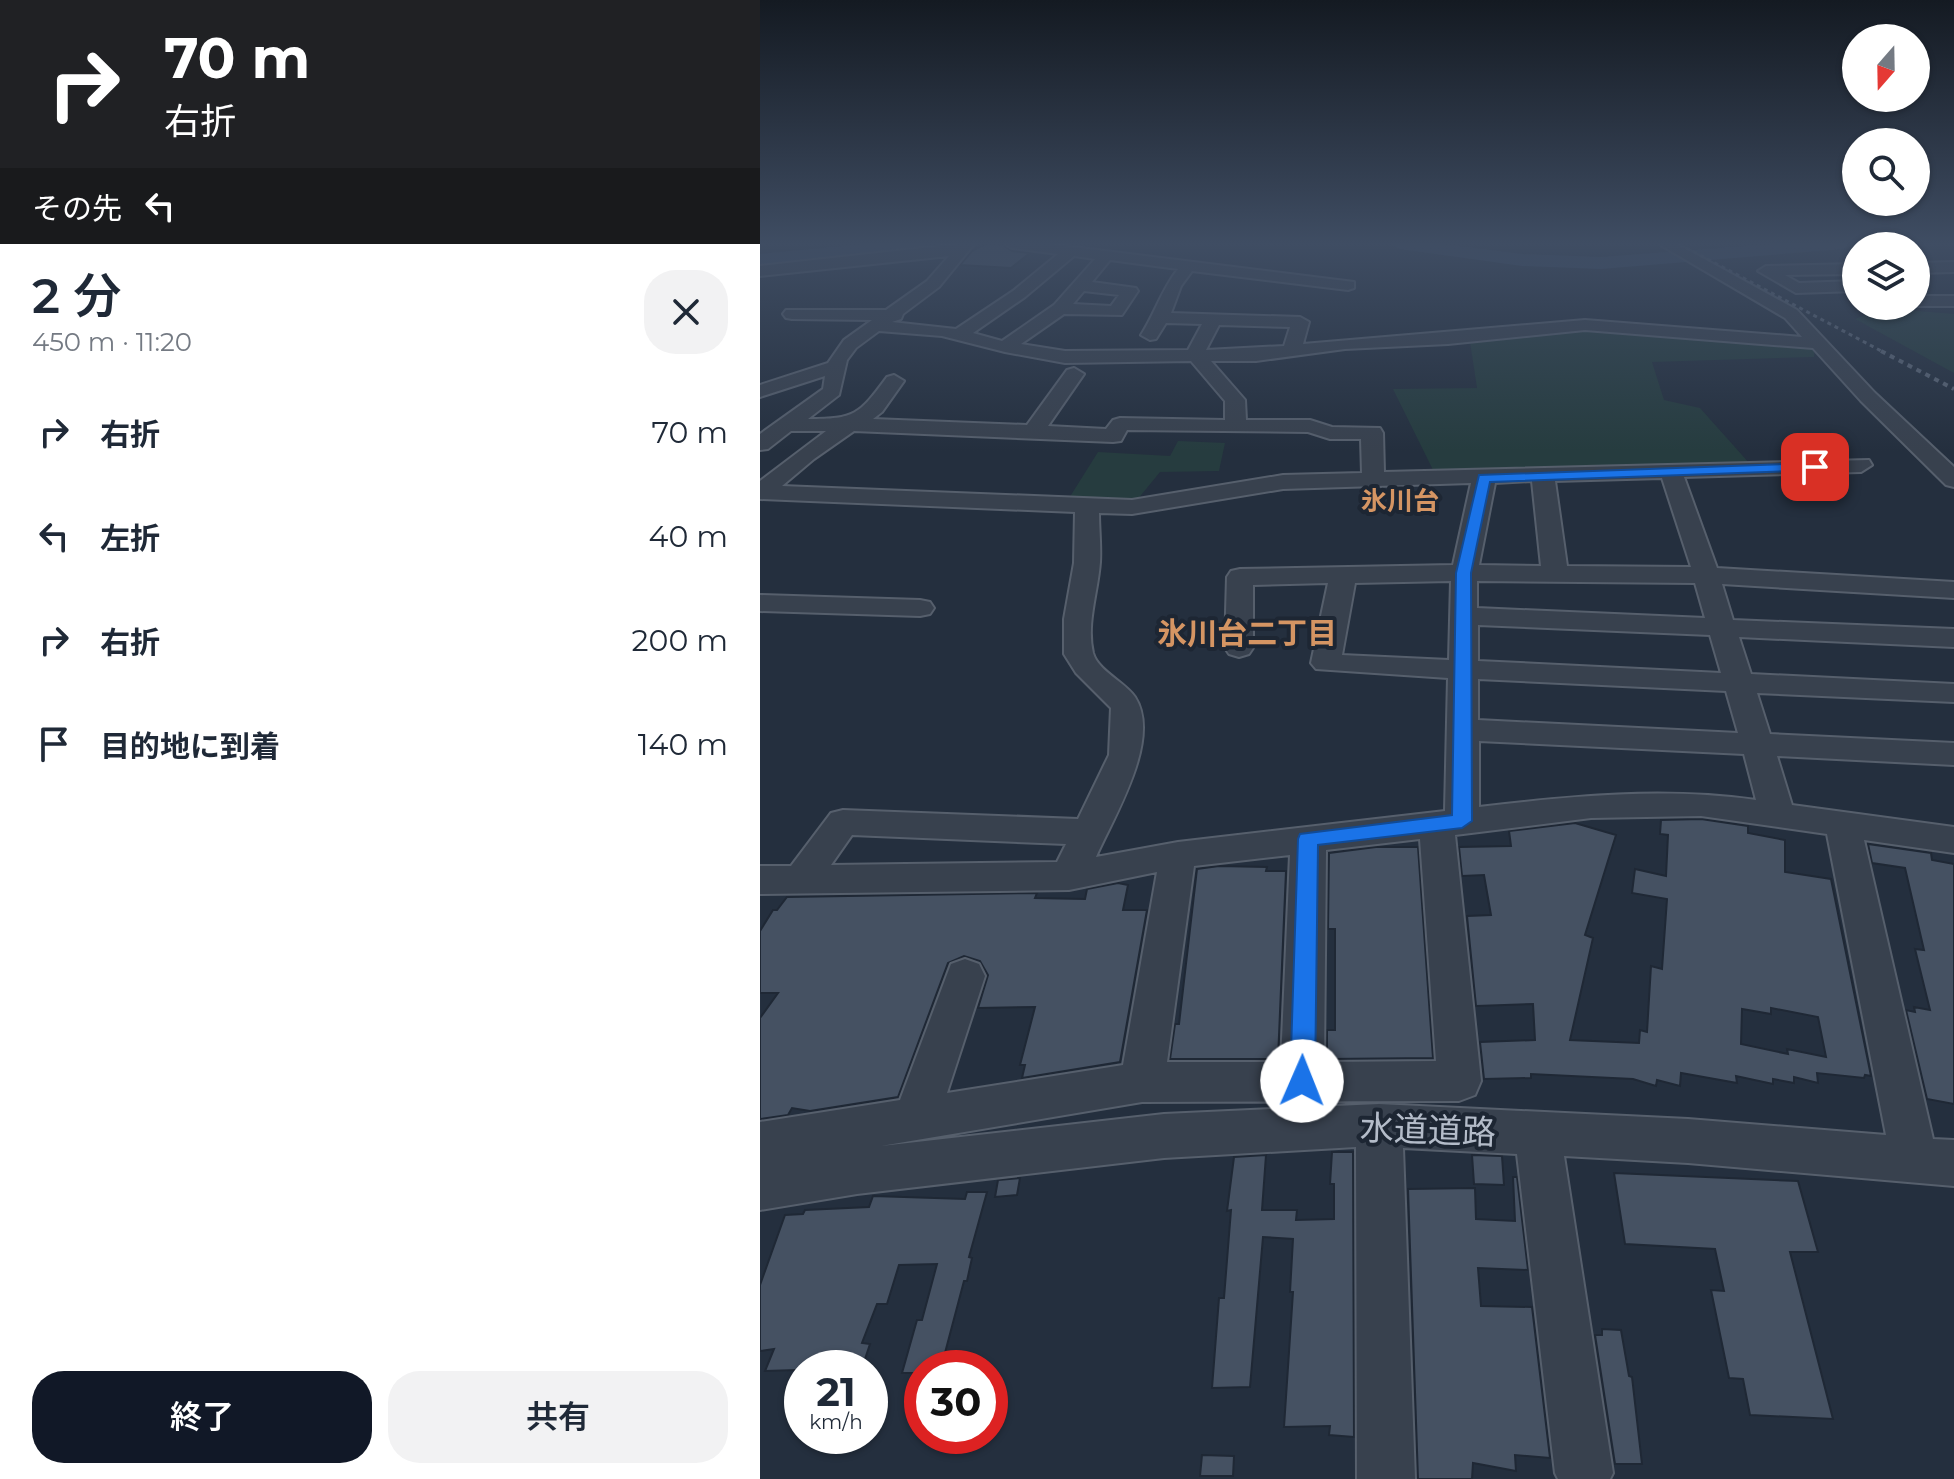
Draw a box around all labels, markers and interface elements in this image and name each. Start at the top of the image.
text: 70 m [164,24,310,92]
north arrow [1842,24,1930,112]
map controls [1842,24,1930,320]
icon: right [32,32,136,136]
text: 右折 [164,99,236,143]
button: search [1842,128,1930,216]
icon: left [138,184,182,228]
text: その先 [32,190,122,227]
button: layers [1842,232,1930,320]
text: 2 分 [32,267,121,325]
button: close [644,270,728,354]
text: 450 m · 11:20 [32,326,192,358]
icon: right [32,410,76,454]
text: 70 m [651,414,728,451]
text: 右折 [100,416,160,453]
pin [1781,433,1849,501]
icon: arrive [1793,445,1837,489]
district label: 氷川台 [1361,485,1439,517]
icon: left [32,514,76,558]
text: 40 m [649,518,728,555]
text: 左折 [100,520,160,557]
district label: 氷川台二丁目 [1157,615,1337,652]
icon: right [32,618,76,662]
text: 200 m [632,622,728,659]
text: 右折 [100,624,160,661]
icon: arrive [32,722,76,766]
text: 140 m [638,726,728,763]
text: 目的地に到着 [100,728,280,765]
position arrow [1260,1039,1344,1123]
street label: 水道道路 [1359,1107,1497,1153]
speed limit sign: 30 [904,1350,1008,1454]
text: 21 [816,1367,856,1416]
button: 終了 [32,1371,372,1463]
button: 共有 [388,1371,728,1463]
text: km/h [809,1410,863,1434]

